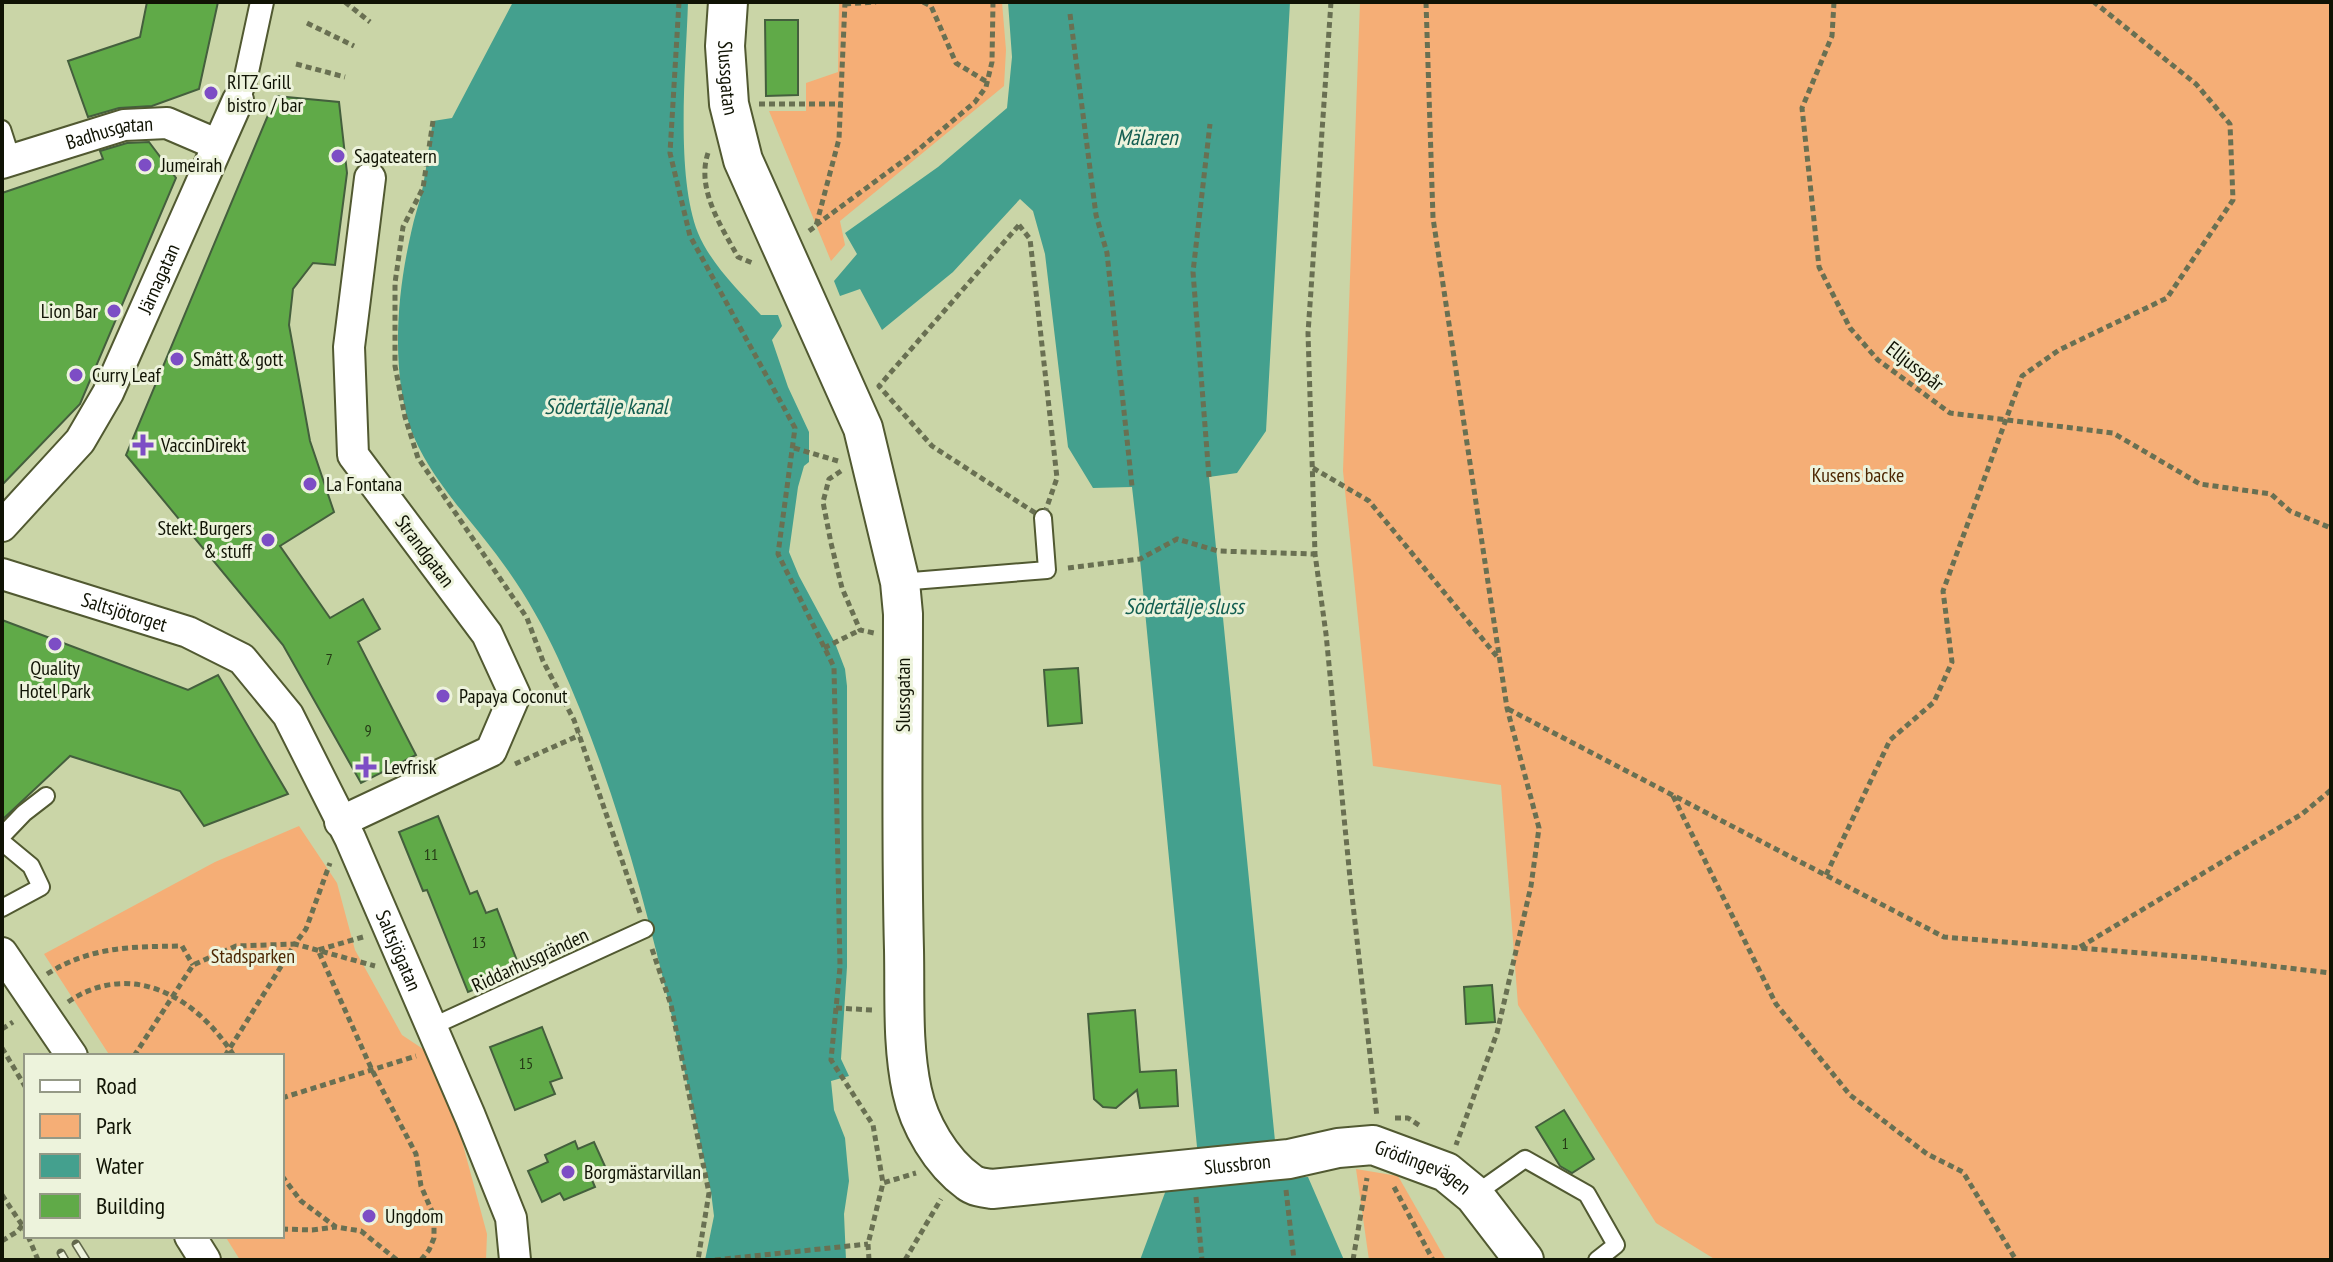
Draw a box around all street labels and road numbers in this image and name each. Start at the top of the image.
street label: Slussgatan [712,40,744,118]
street label: Badhusgatan [62,111,153,155]
street label: Järnagatan [131,240,186,319]
street label: Elljusspår [1881,335,1950,397]
street label: Strandgatan [389,510,461,592]
street label: Saltsjötorget [78,587,171,638]
street label: Slussgatan [890,658,916,732]
street label: Saltsjögatan [370,906,427,995]
street label: Riddarhusgränden [468,922,592,998]
street label: Grödingevägen [1371,1134,1476,1200]
street label: Slussbron [1203,1148,1272,1181]

